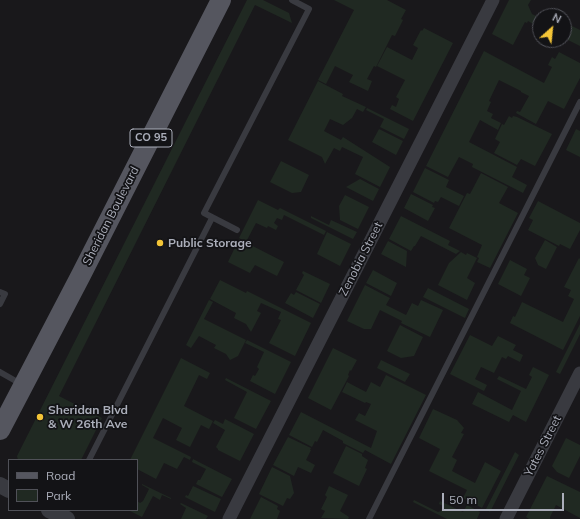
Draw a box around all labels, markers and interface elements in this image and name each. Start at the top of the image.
north arrow [532,8,572,48]
text: N [550,10,564,26]
road number: CO 95 [130,129,172,147]
street label: Sheridan Boulevard [80,164,142,268]
street label: Zenobia Street [336,220,386,298]
place label: Public Storage [168,236,251,250]
marker: Public Storage [155,238,165,248]
place label: Sheridan Blvd & W 26th Ave [48,403,128,431]
marker: Sheridan Blvd & W 26th Ave [35,412,45,422]
street label: Yates Street [521,413,565,479]
legend [8,459,138,511]
text: Road [46,468,75,483]
scale bar [444,485,566,511]
text: Park [46,488,71,503]
text: 50 m [449,492,477,507]

